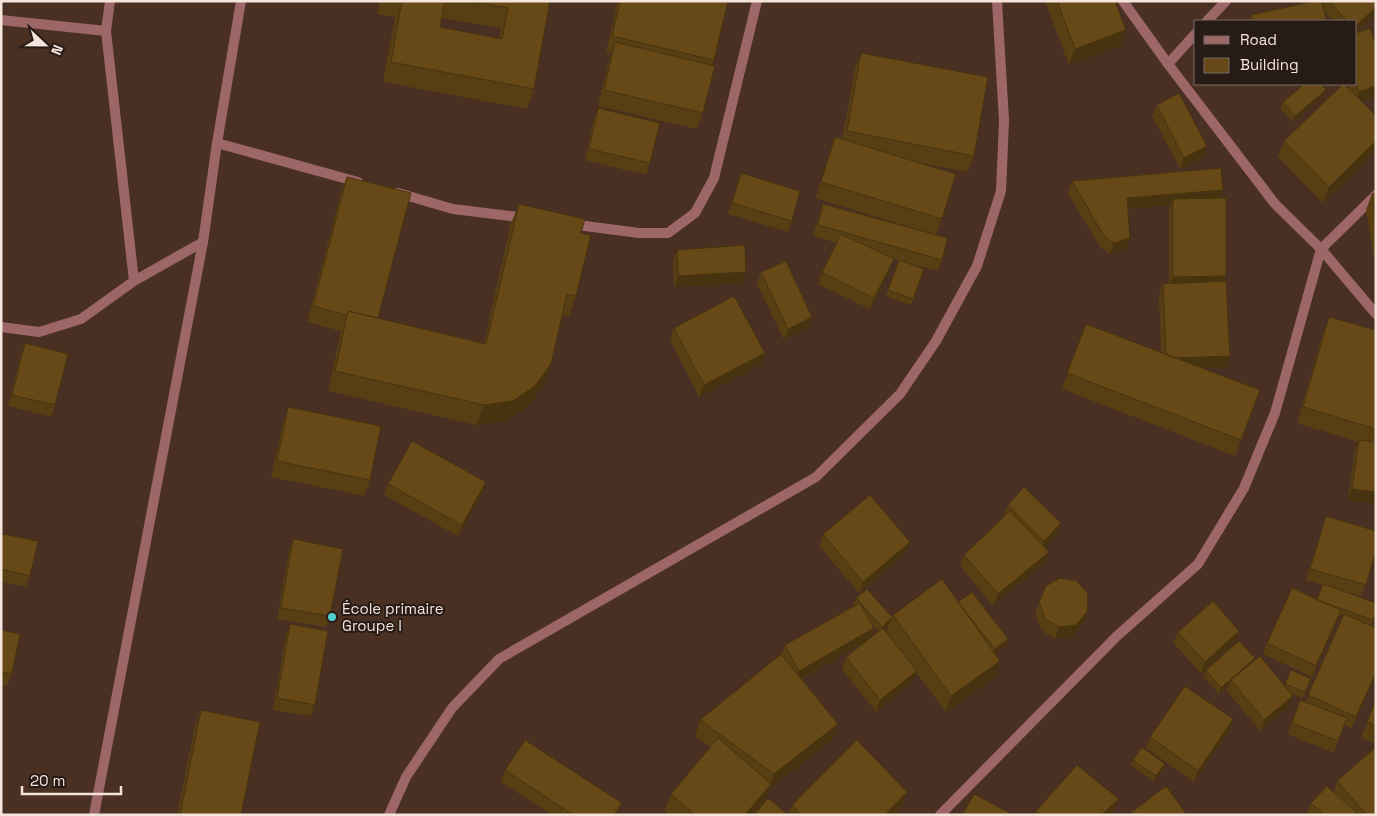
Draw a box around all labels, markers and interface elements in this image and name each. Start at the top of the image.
north arrow [20,20,70,70]
legend [1194,20,1357,85]
text: Road [1240,30,1277,49]
text: N [47,42,67,58]
text: Building [1240,55,1299,74]
place label: École primaire Groupe I [342,599,444,635]
marker: École primaire Groupe I [326,611,338,623]
scale bar [22,764,121,796]
text: 20 m [30,771,65,790]

